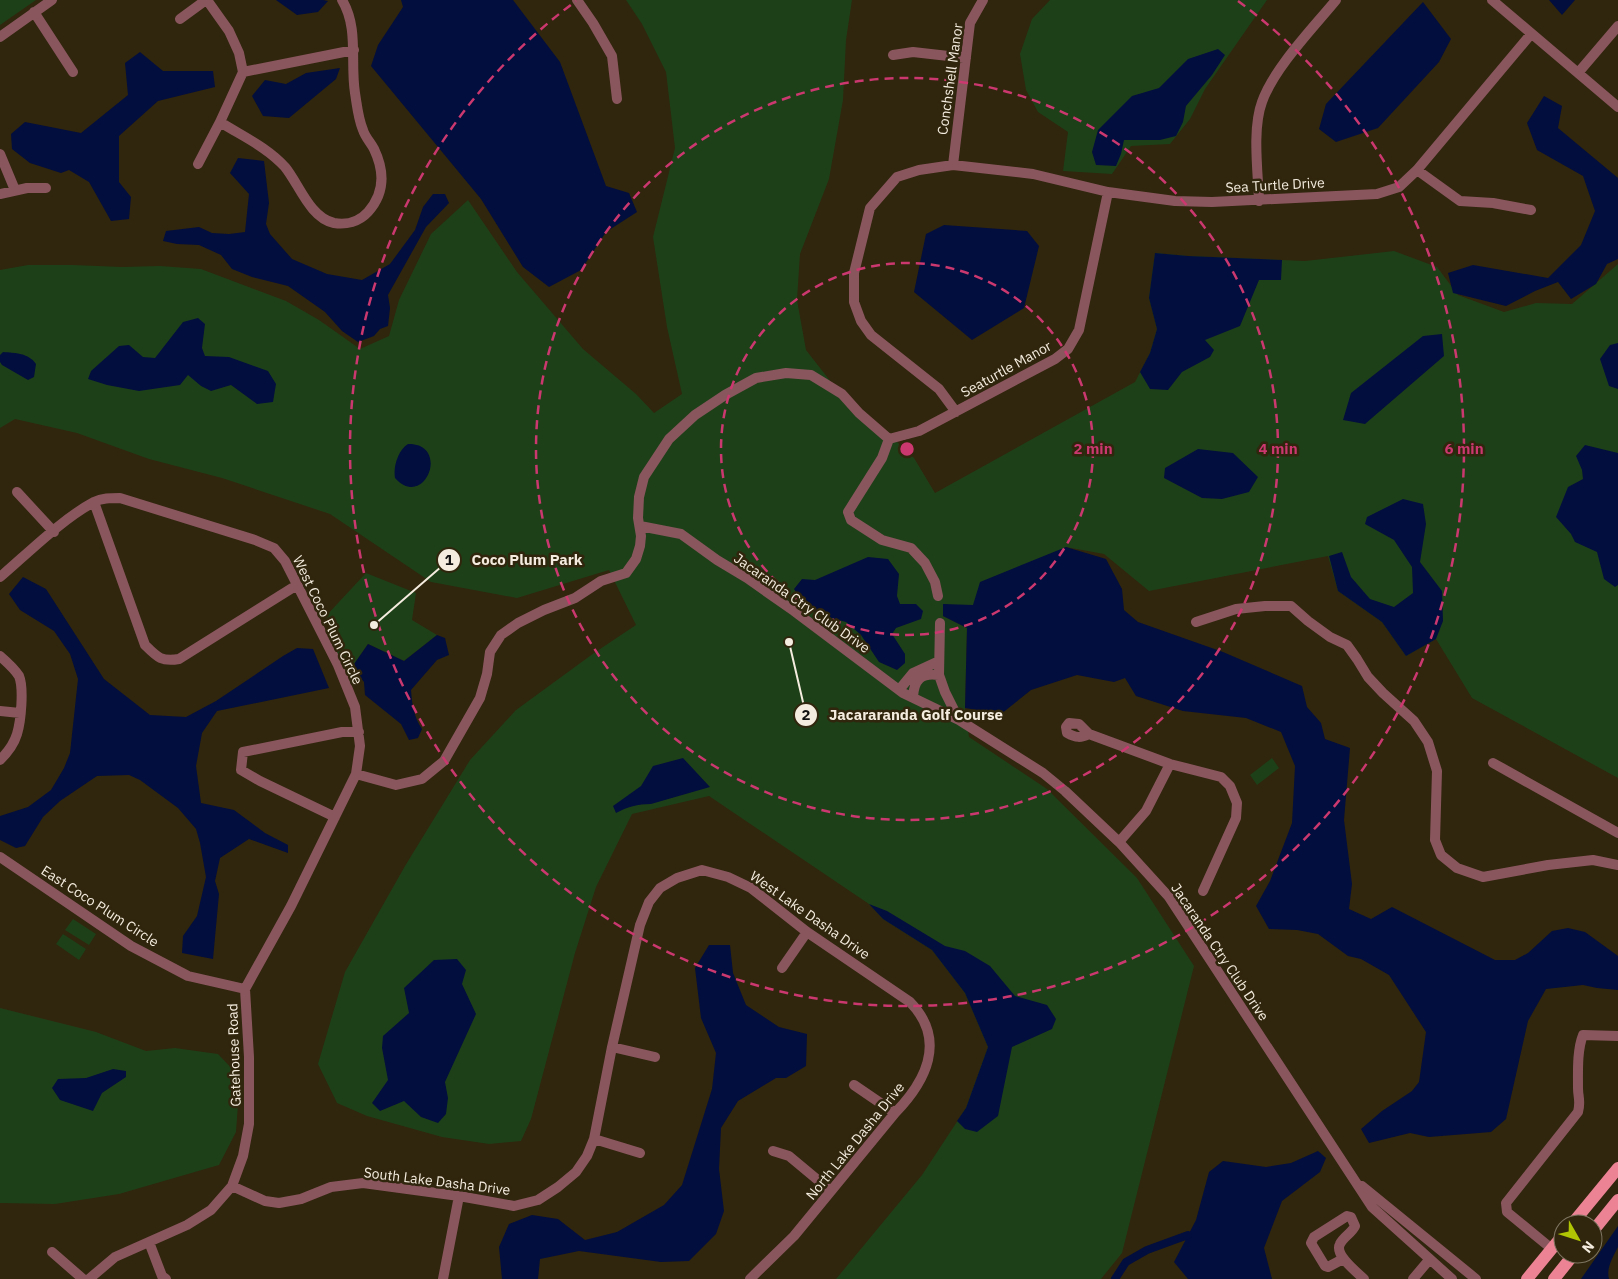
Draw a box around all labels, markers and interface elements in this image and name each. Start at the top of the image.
street label: Conchshell Manor [933,22,967,136]
street label: Sea Turtle Drive [1225,173,1325,197]
street label: Seaturtle Manor [958,337,1054,401]
text: 2 min [1073,439,1113,458]
text: 4 min [1258,439,1298,458]
text: 6 min [1444,439,1484,458]
centre of rings [898,440,916,458]
callout: Coco Plum Park [436,545,592,575]
street label: Jacaranda Ctry Club Drive [730,549,874,657]
text: 1 [444,550,454,569]
text: Coco Plum Park [471,550,583,569]
street label: West Coco Plum Circle [289,553,367,688]
callout: Jacararanda Golf Course [794,700,1013,730]
text: 2 [801,705,811,724]
text: Jacararanda Golf Course [829,705,1003,724]
street label: East Coco Plum Circle [38,861,163,951]
street label: West Lake Dasha Drive [747,867,874,963]
street label: Jacaranda Ctry Club Drive [1167,880,1273,1024]
street label: Gatehouse Road [223,1003,245,1107]
street label: North Lake Dasha Drive [802,1078,908,1204]
street label: South Lake Dasha Drive [363,1163,512,1199]
north arrow [1553,1214,1603,1264]
text: N [1578,1238,1598,1257]

